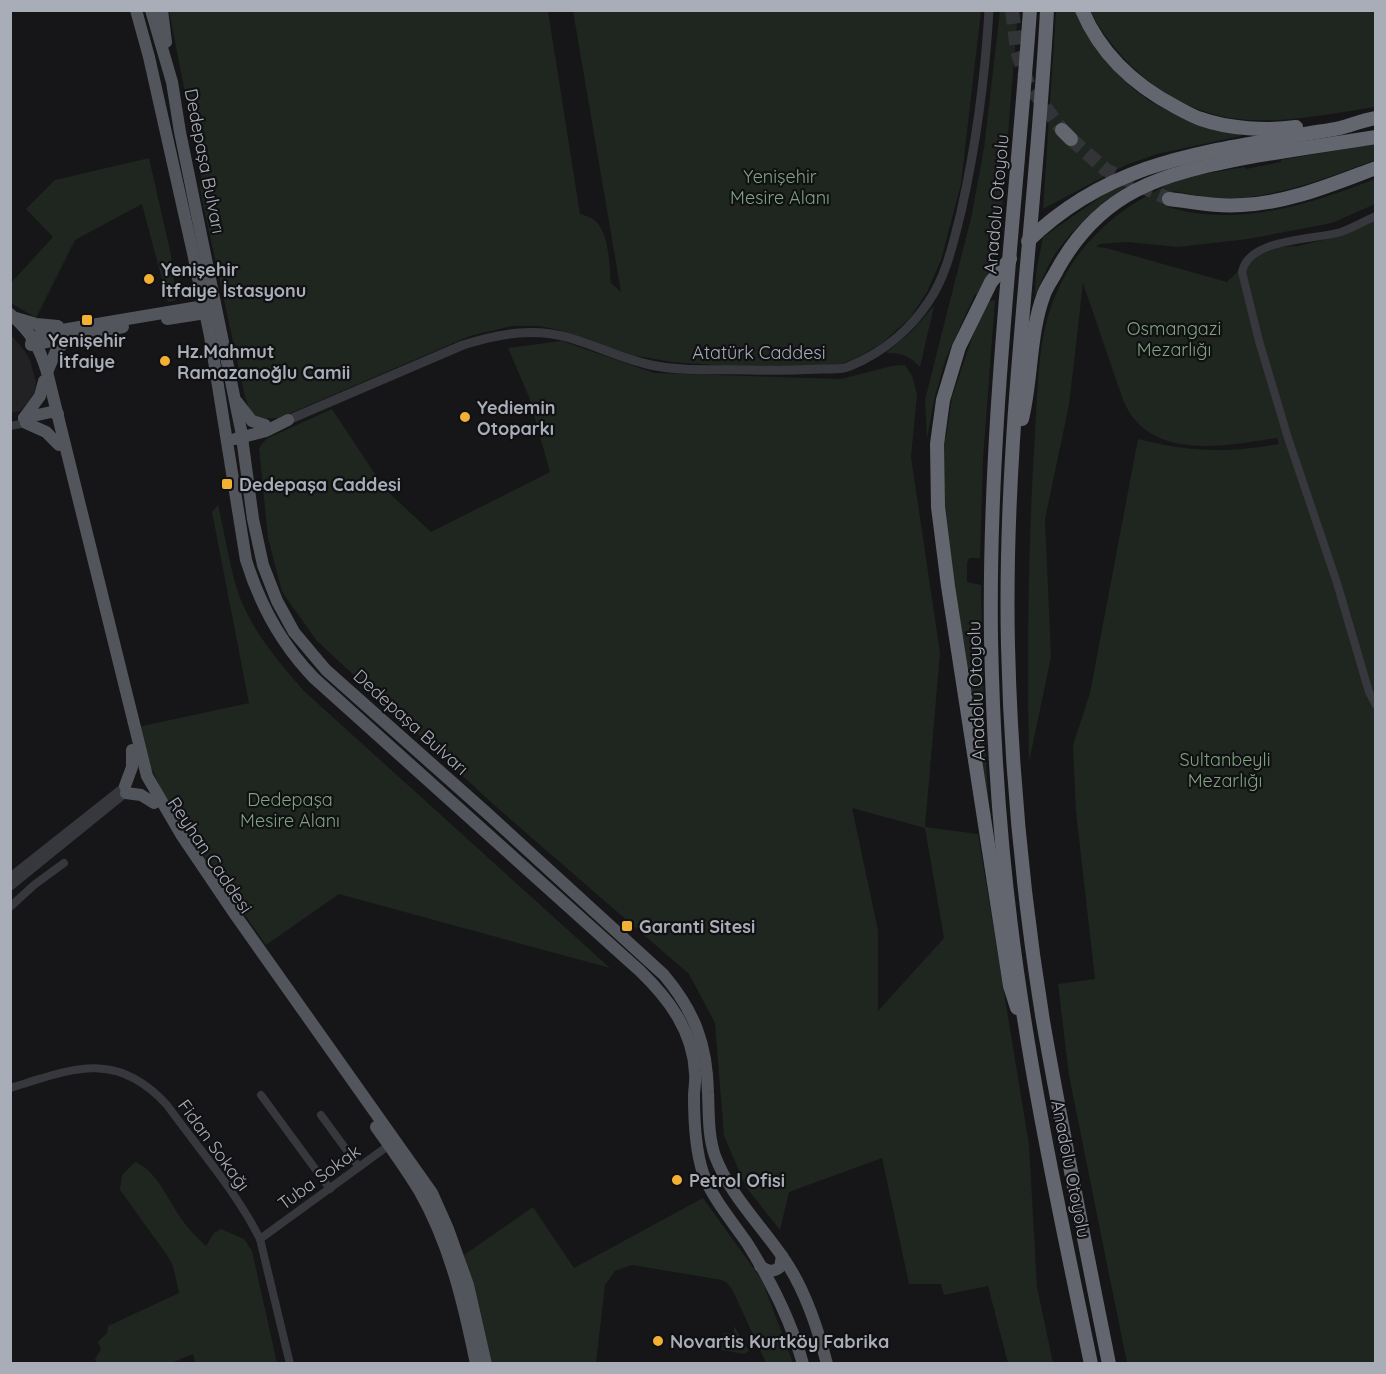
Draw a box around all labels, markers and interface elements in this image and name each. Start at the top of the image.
street label: Dedepaşa Bulvarı [180,87,230,235]
street label: Anadolu Otoyolu [978,133,1014,275]
park label: Yenişehir Mesire Alanı [730,165,830,209]
place label: Yenişehir İtfaiye İstasyonu [161,258,306,302]
marker: Yenişehir İtfaiye İstasyonu [142,272,156,286]
marker: Yenişehir İtfaiye [80,313,94,327]
park label: Osmangazi Mezarlığı [1127,317,1221,361]
place label: Yenişehir İtfaiye [48,329,126,373]
place label: Hz.Mahmut Ramazanoğlu Camii [177,340,350,384]
street label: Atatürk Caddesi [692,341,826,364]
marker: Hz.Mahmut Ramazanoğlu Camii [158,354,172,368]
place label: Yediemin Otoparkı [477,396,555,440]
marker: Yediemin Otoparkı [458,410,472,424]
place label: Dedepaşa Caddesi [239,473,401,496]
marker: Dedepaşa Caddesi [220,477,234,491]
street label: Anadolu Otoyolu [962,621,990,761]
street label: Dedepaşa Bulvarı [349,664,473,780]
park label: Sultanbeyli Mezarlığı [1179,748,1271,792]
park label: Dedepaşa Mesire Alanı [240,788,340,832]
street label: Reyhan Caddesi [163,792,257,918]
place label: Garanti Sitesi [639,915,755,938]
marker: Garanti Sitesi [620,919,634,933]
street label: Fidan Sokağı [173,1095,255,1195]
street label: Anadolu Otoyolu [1046,1098,1096,1240]
street label: Tuba Sokak [273,1139,365,1215]
place label: Petrol Ofisi [689,1169,785,1192]
marker: Petrol Ofisi [670,1173,684,1187]
place label: Novartis Kurtköy Fabrika [670,1330,889,1353]
marker: Novartis Kurtköy Fabrika [651,1334,665,1348]

